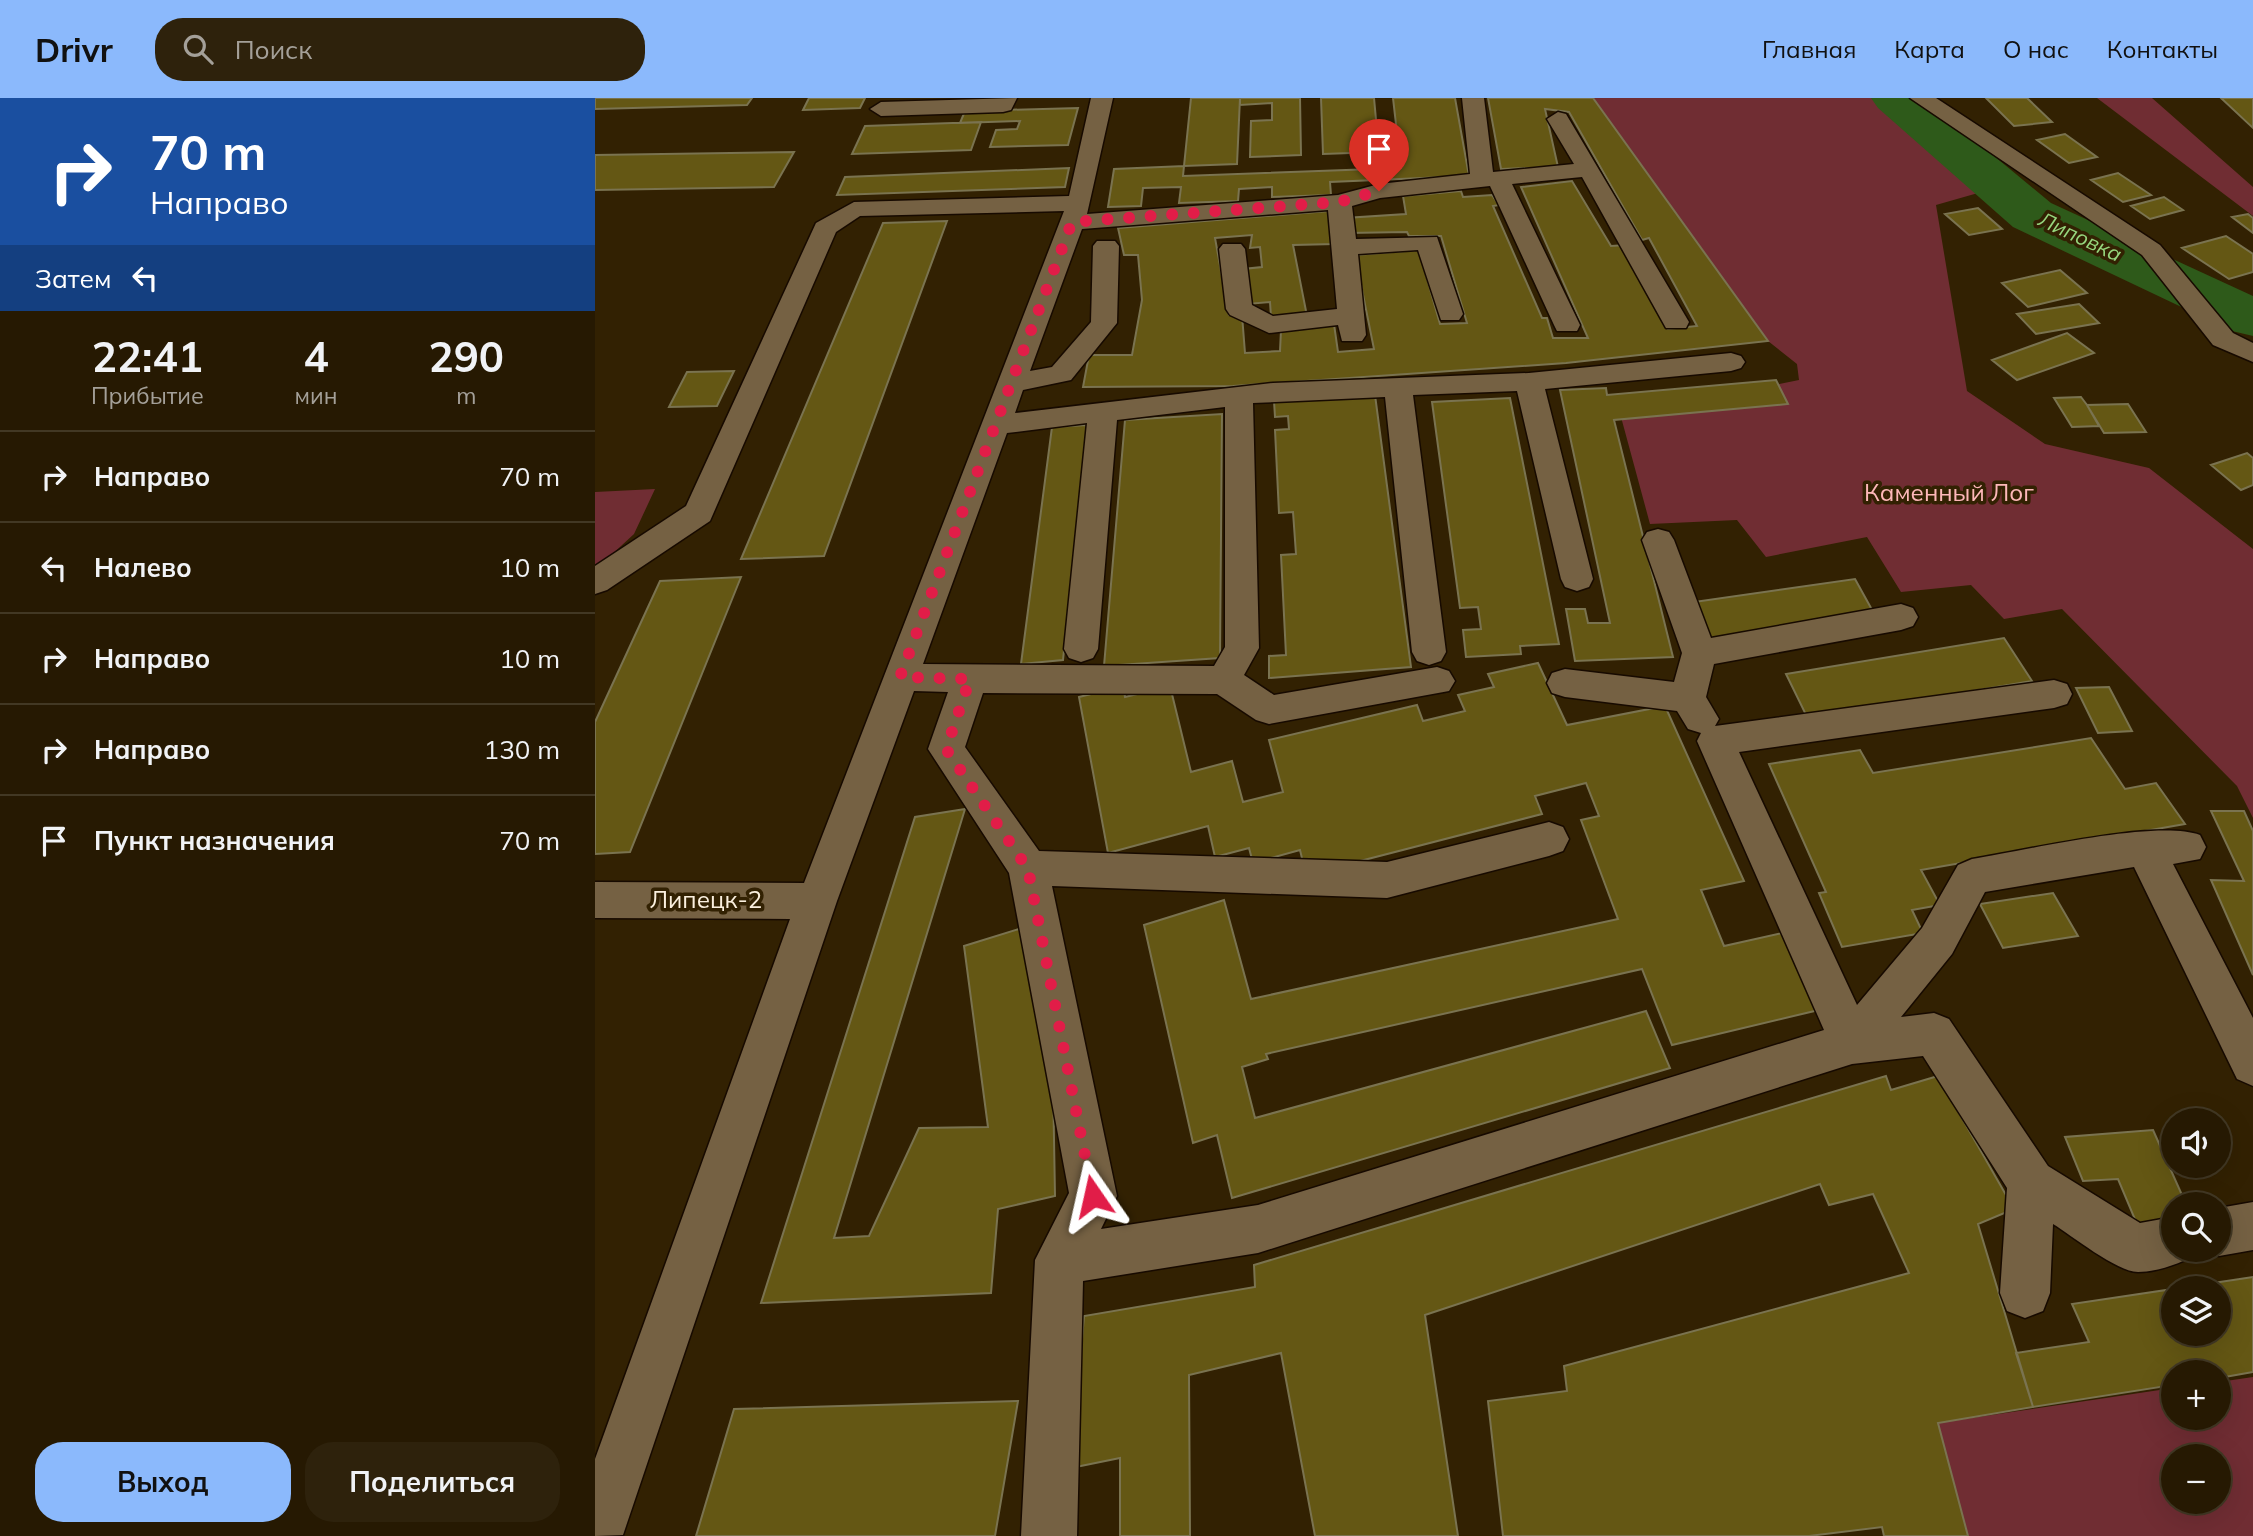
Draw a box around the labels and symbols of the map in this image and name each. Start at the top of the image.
pin [1349,119,1409,191]
water label: Липовка [2034,205,2126,267]
park label: Каменный Лог [1864,477,2034,507]
street label: Липецк-2 [650,884,762,914]
position arrow [1056,1159,1130,1233]

